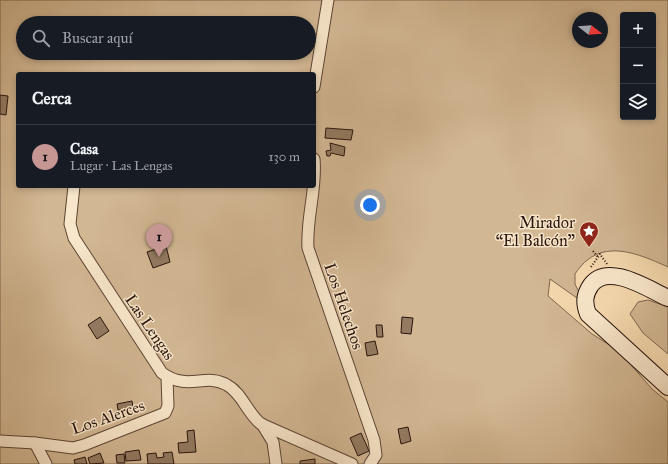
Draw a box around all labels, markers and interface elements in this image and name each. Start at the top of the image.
north arrow [572,12,608,48]
map controls [620,12,656,120]
button: + [620,12,656,48]
search box [16,16,316,60]
icon: search [30,27,52,49]
text: Buscar aquí [62,29,133,47]
button: − [620,48,656,84]
button: layers [620,84,656,120]
text: Cerca [32,88,71,109]
text: Casa [70,140,98,158]
text: 1 [42,149,48,165]
text: 130 m [268,149,300,165]
text: Lugar · Las Lengas [70,158,172,174]
your location [360,195,380,215]
place label: Mirador “El Balcón” [496,213,575,250]
place icon: Mirador “El Balcón” [578,220,600,248]
pin: 1 [146,224,172,257]
street label: Los Helechos [320,260,368,352]
street label: Las Lengas [120,291,179,364]
street label: Los Alerces [69,396,147,438]

